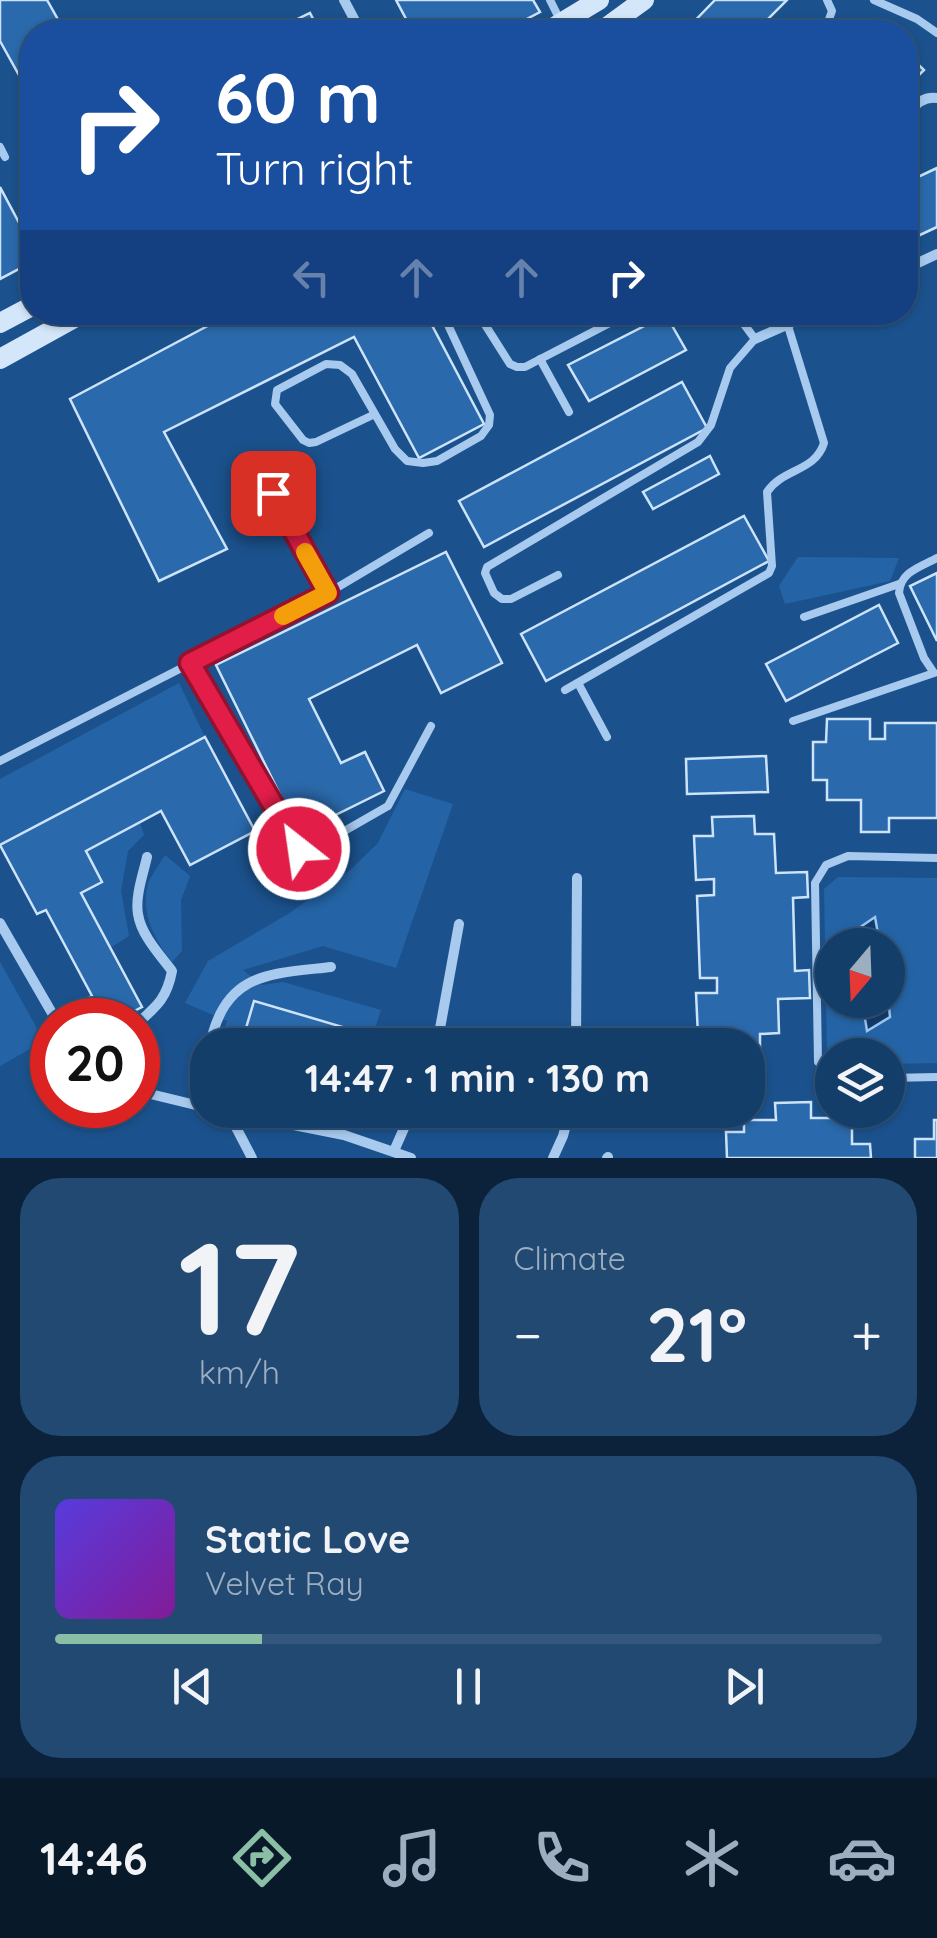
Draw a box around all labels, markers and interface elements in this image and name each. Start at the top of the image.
text: 60 m [215,53,381,141]
icon: right [50,60,180,190]
text: Turn right [215,140,414,196]
icon: left [284,250,339,305]
icon: ahead [389,250,444,305]
icon: ahead [494,250,549,305]
icon: right [599,250,654,305]
pin [231,451,316,536]
icon: arrive [246,466,301,521]
position arrow [247,797,351,901]
north arrow [815,928,905,1018]
map controls [815,928,905,1128]
speed limit sign: 20 [30,998,160,1128]
button: layers [815,1038,905,1128]
text: 14:47 · 1 min · 130 m [305,1054,650,1102]
text: 17 [178,1205,300,1368]
text: Climate [514,1238,626,1278]
text: 21° [646,1287,747,1381]
text: − [514,1300,542,1369]
text: + [851,1300,882,1369]
text: km/h [199,1352,280,1392]
text: Static Love [205,1515,410,1563]
text: Velvet Ray [205,1563,364,1603]
icon: previous [165,1659,220,1714]
icon: pause [441,1659,496,1714]
icon: next [717,1659,772,1714]
icon: directions [227,1823,297,1893]
icon: music [377,1823,447,1893]
icon: phone [527,1823,597,1893]
icon: climate [677,1823,747,1893]
icon: car [827,1823,897,1893]
text: 14:46 [40,1830,148,1886]

